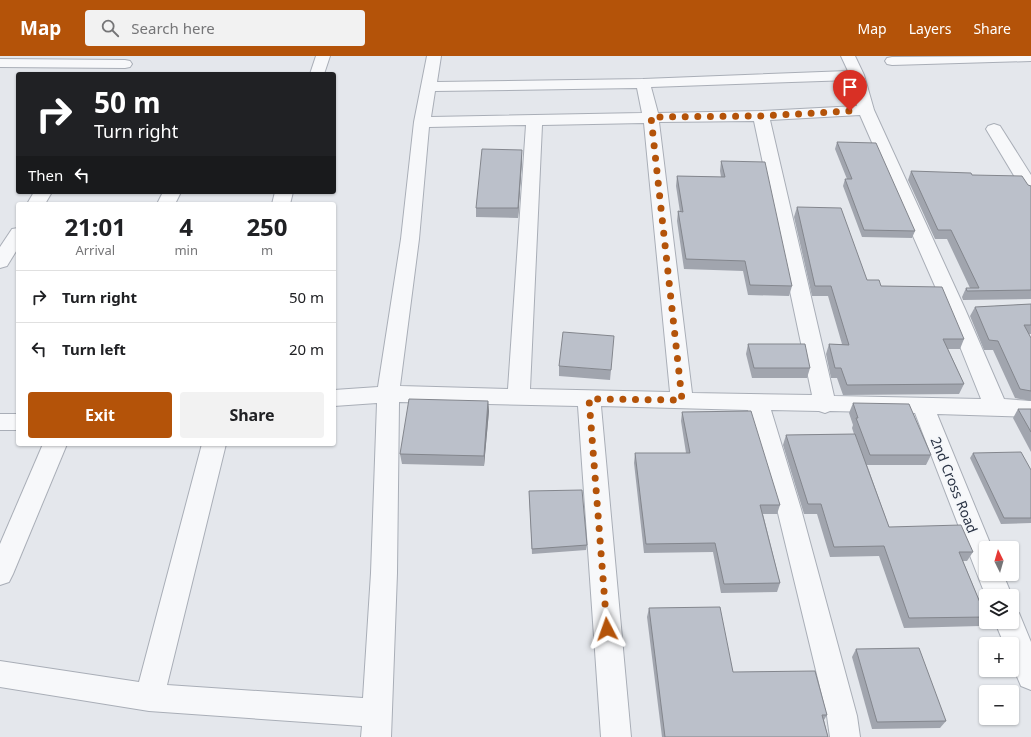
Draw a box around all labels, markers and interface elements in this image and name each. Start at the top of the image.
search box [85,10,365,46]
text: Map [20,15,61,41]
icon: search [99,17,121,39]
text: Search here [131,18,215,38]
text: Map [858,19,887,38]
text: Layers [909,19,951,38]
text: Share [973,19,1011,38]
pin [833,70,867,111]
icon: arrive [839,76,861,98]
text: 50 m [94,83,161,121]
icon: right [28,88,80,140]
text: Turn right [94,119,178,143]
icon: left [71,164,93,186]
text: Then [28,165,63,185]
text: 21:01 [64,210,126,243]
text: 4 [179,210,193,243]
text: 250 [246,210,288,243]
text: Arrival [75,241,115,259]
text: min [174,241,198,259]
text: m [261,241,273,259]
icon: right [28,286,50,308]
text: Turn right [62,287,137,307]
text: 50 m [289,287,324,307]
icon: left [28,338,50,360]
text: Turn left [62,339,126,359]
text: 20 m [289,339,324,359]
button: Exit [28,392,172,438]
button: Share [180,392,324,438]
street label: 2nd Cross Road [926,434,982,536]
north arrow [979,541,1019,581]
map controls [979,541,1019,725]
button: layers [979,589,1019,629]
position arrow [586,608,628,650]
button: + [979,637,1019,677]
button: − [979,685,1019,725]

